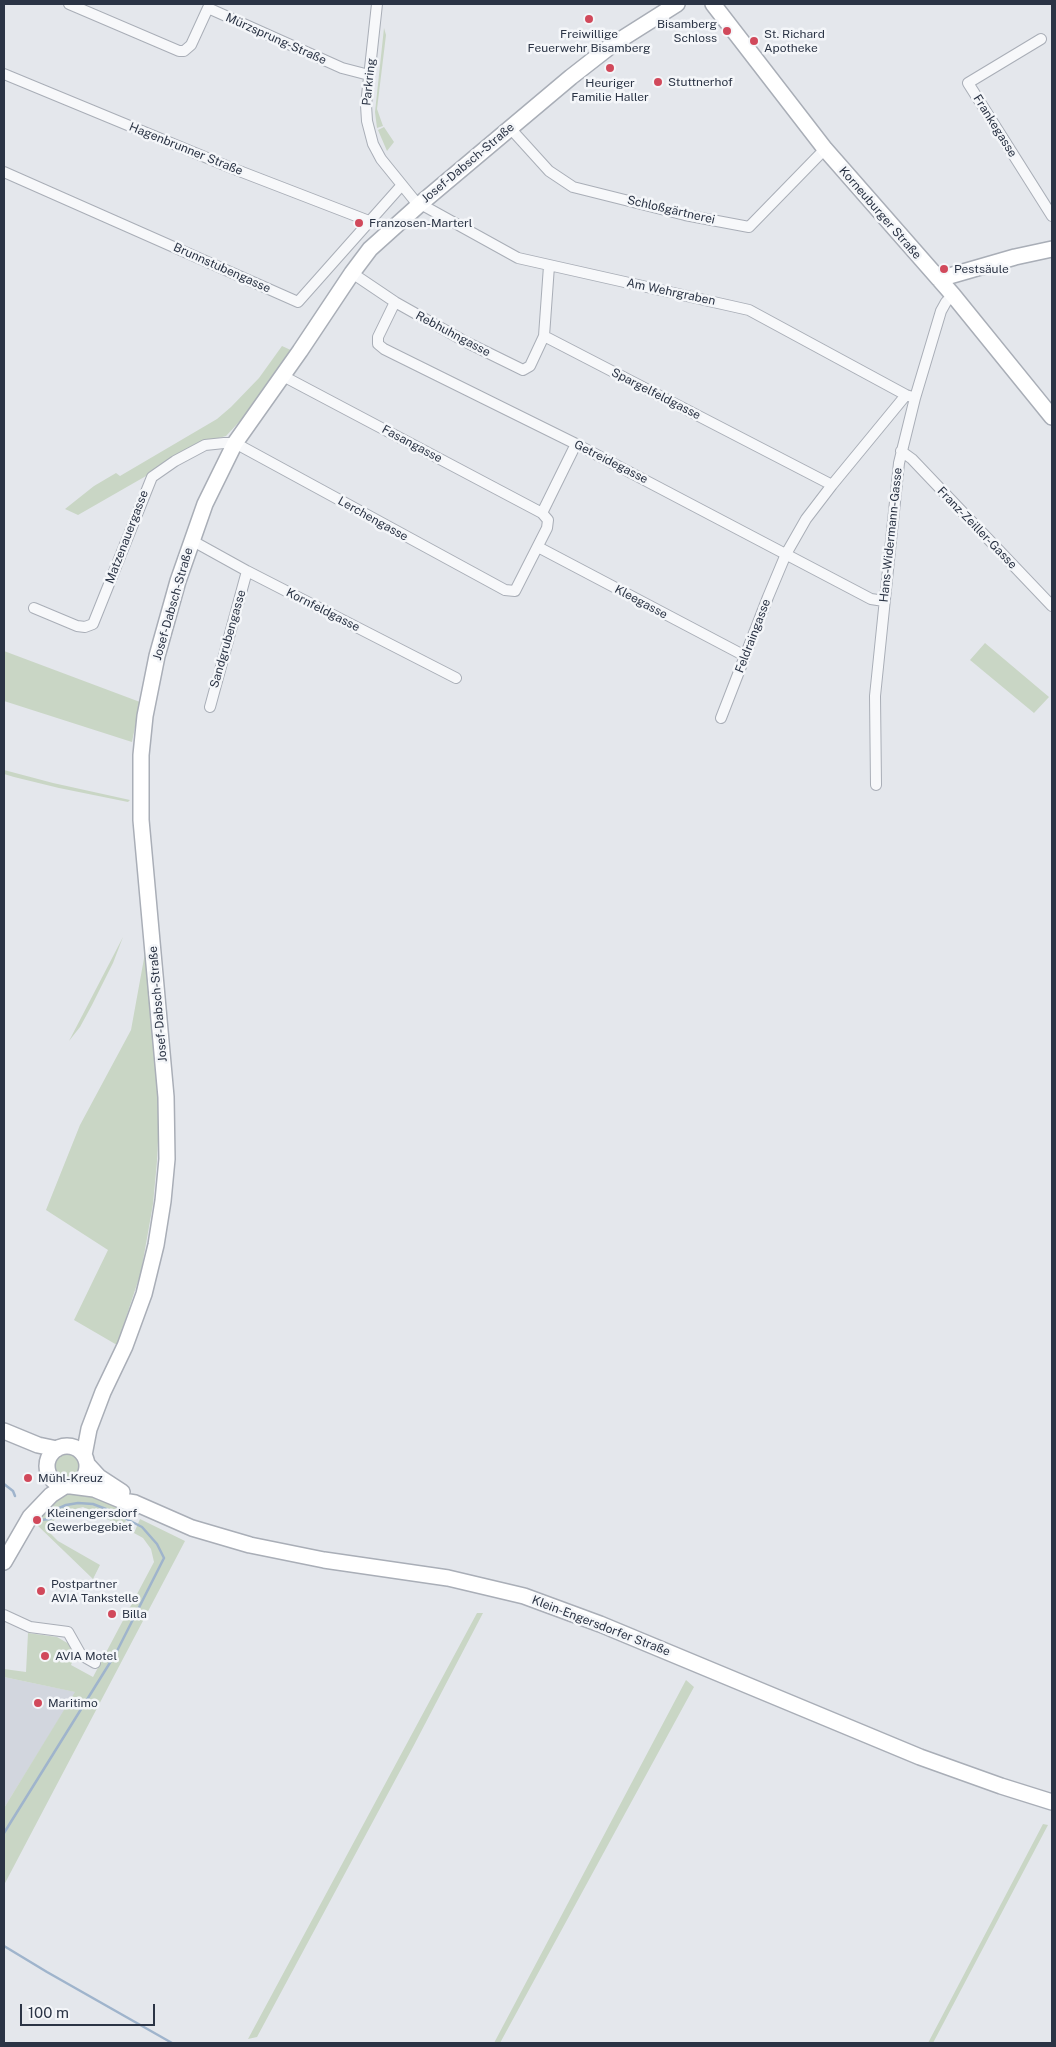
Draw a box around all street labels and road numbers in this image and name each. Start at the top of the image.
street label: Mürzsprung-Straße [223,10,329,68]
street label: Parkring [359,58,379,106]
street label: Frankegasse [970,92,1020,160]
street label: Hagenbrunner Straße [127,120,245,178]
street label: Josef-Dabsch-Straße [419,120,517,206]
street label: Korneuburger Straße [836,164,924,262]
street label: Schloßgärtnerei [626,193,716,227]
street label: Brunnstubengasse [171,240,273,296]
street label: Am Wehrgraben [625,276,717,308]
street label: Rebhuhngasse [413,308,493,360]
street label: Spargelfeldgasse [609,365,703,423]
street label: Fasangasse [379,422,445,466]
street label: Getreidegasse [572,437,650,487]
street label: Hans-Widermann-Gasse [877,467,905,603]
street label: Franz-Zeiller-Gasse [934,484,1020,572]
street label: Matzenauergasse [103,488,151,586]
street label: Lerchengasse [335,494,411,544]
street label: Josef-Dabsch-Straße [150,546,196,662]
street label: Kleegasse [612,582,670,622]
street label: Kornfeldgasse [284,585,362,635]
street label: Sandgrubengasse [207,588,249,690]
street label: Feldraingasse [732,597,774,675]
street label: Josef-Dabsch-Straße [146,945,170,1063]
street label: Klein-Engersdorfer Straße [530,1593,672,1659]

